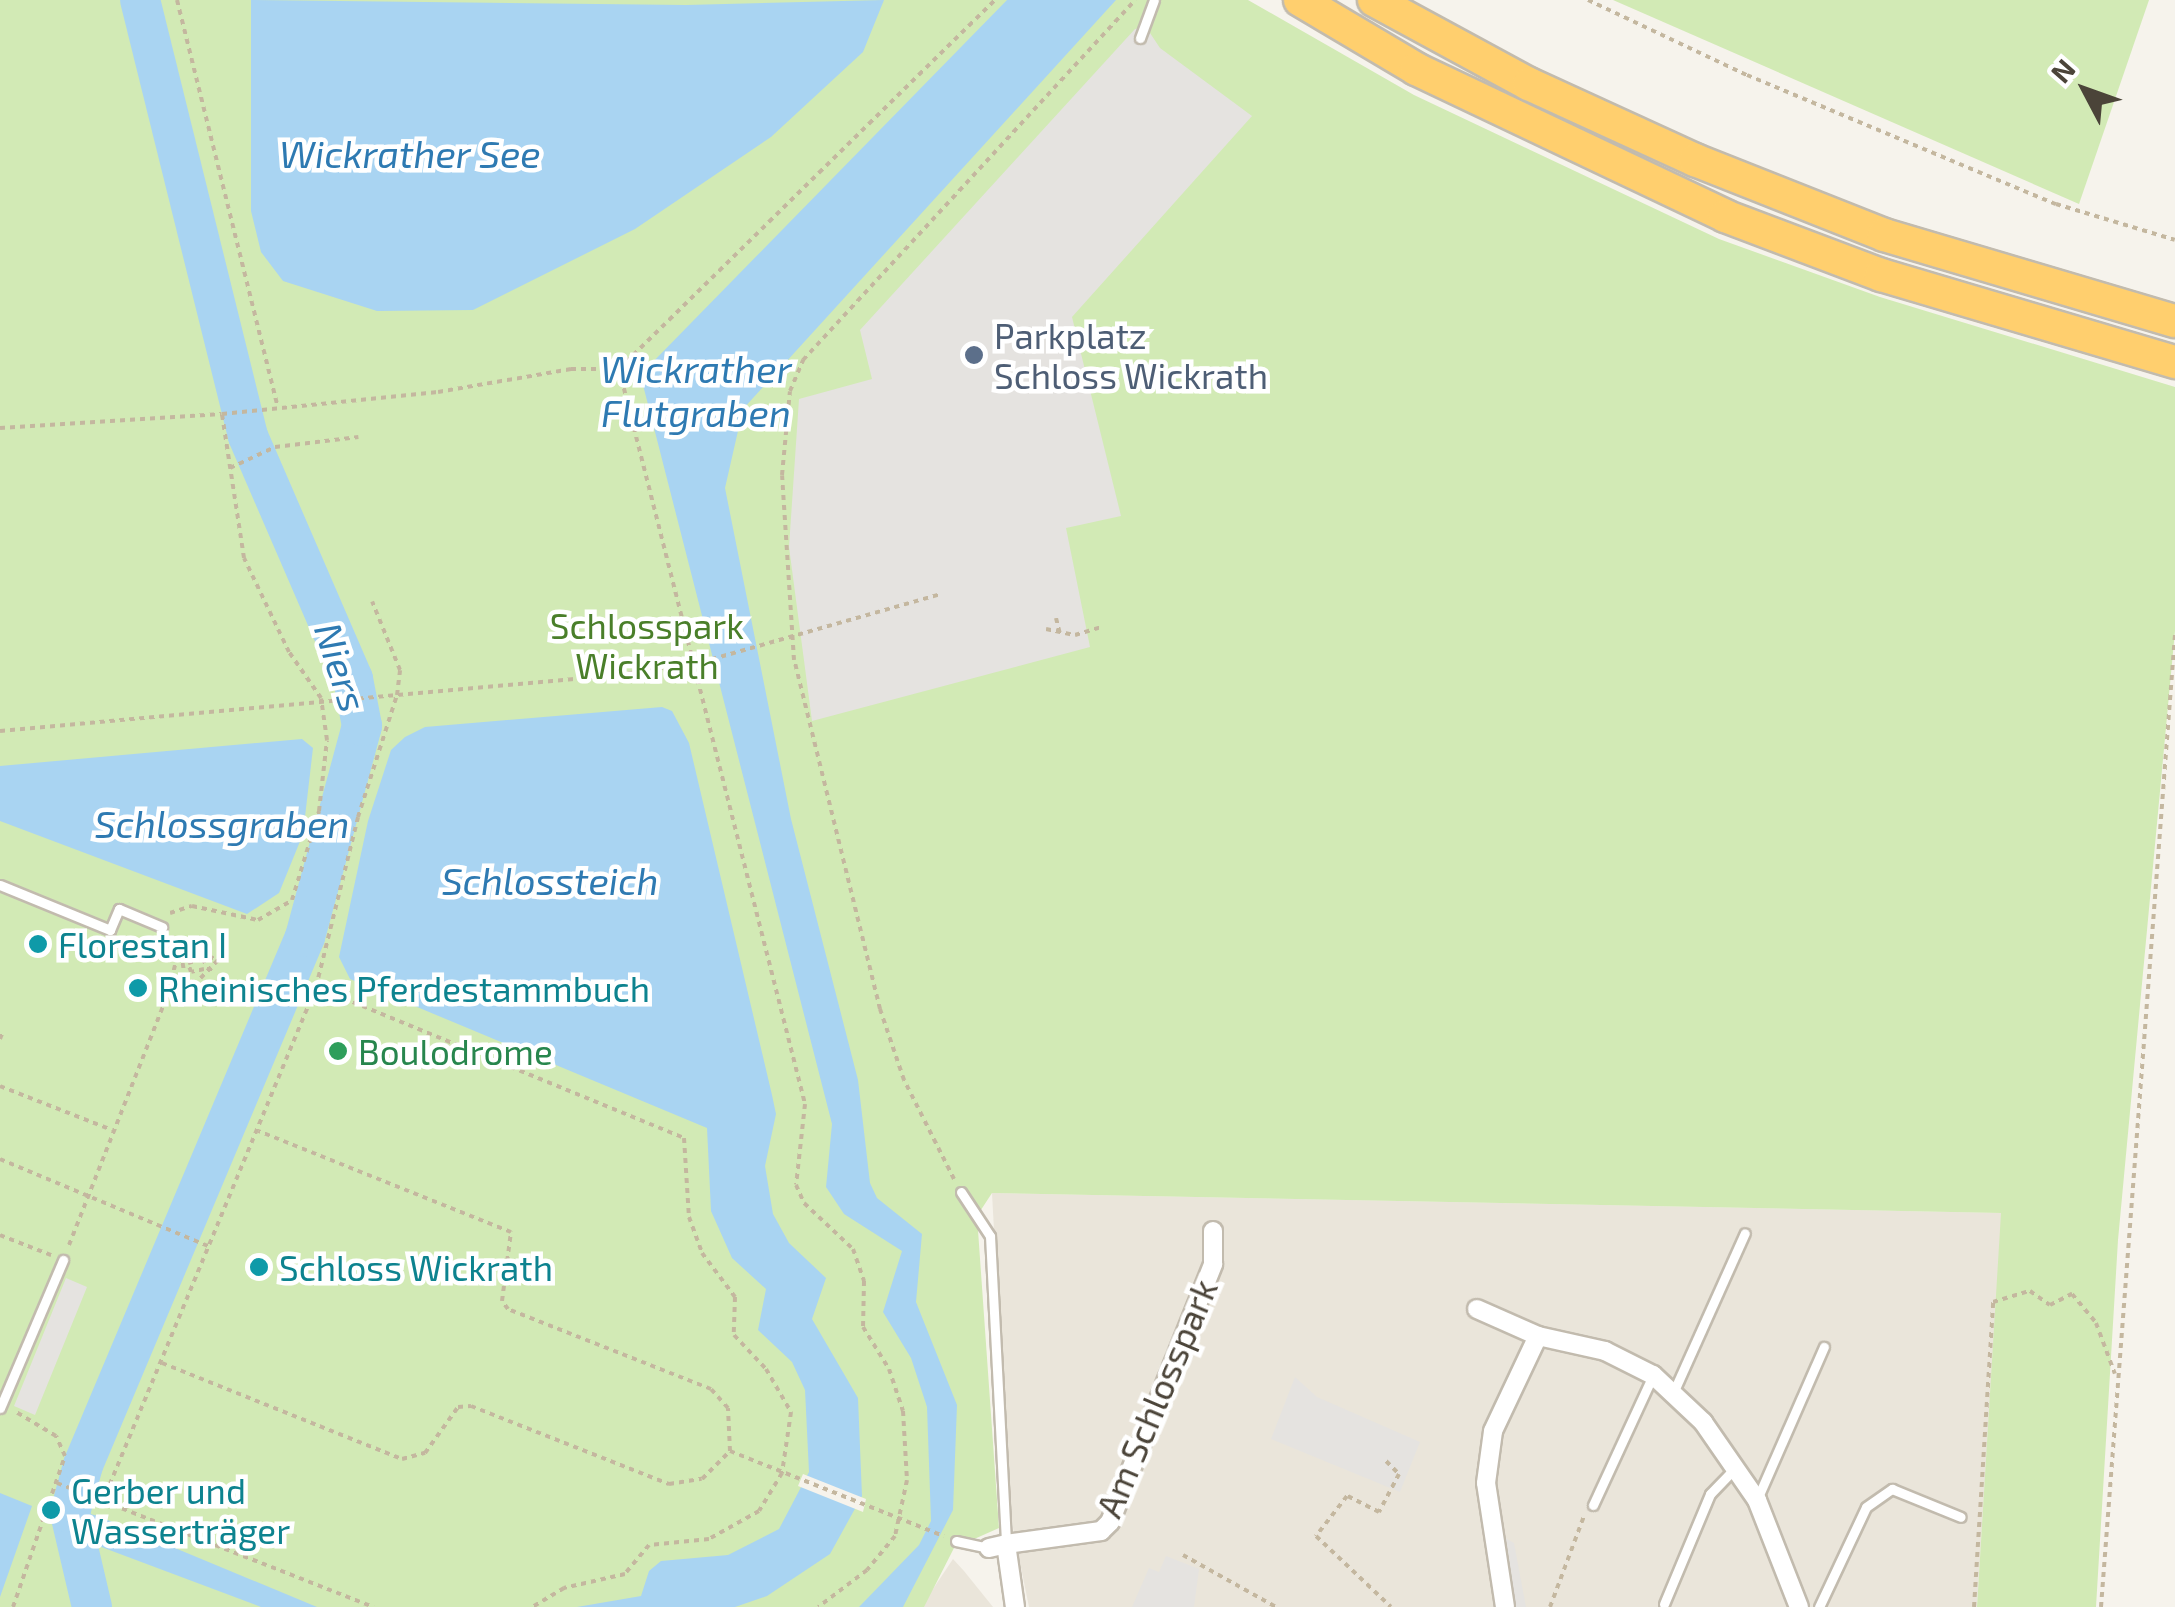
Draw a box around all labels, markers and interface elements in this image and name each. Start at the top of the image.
north arrow [2035,40,2135,140]
text: N [2043,52,2082,89]
water label: Wickrather See [279,131,541,177]
place label: Parkplatz Schloss Wickrath [994,314,1268,396]
marker: Parkplatz Schloss Wickrath [963,344,985,366]
water label: Wickrather Flutgraben [600,346,792,436]
park label: Schlosspark Wickrath [550,604,744,686]
water label: Niers [305,617,377,717]
water label: Schlossgraben [94,801,350,847]
water label: Schlossteich [441,858,659,904]
place label: Florestan I [58,923,227,965]
marker: Florestan I [27,933,49,955]
place label: Rheinisches Pferdestammbuch [158,967,650,1009]
marker: Rheinisches Pferdestammbuch [127,977,149,999]
place label: Boulodrome [358,1030,553,1072]
marker: Boulodrome [327,1040,349,1062]
place label: Schloss Wickrath [279,1246,553,1288]
marker: Schloss Wickrath [248,1256,270,1278]
street label: Am Schlosspark [1087,1273,1225,1523]
place label: Gerber und Wasserträger [71,1469,290,1551]
marker: Gerber und Wasserträger [40,1499,62,1521]

